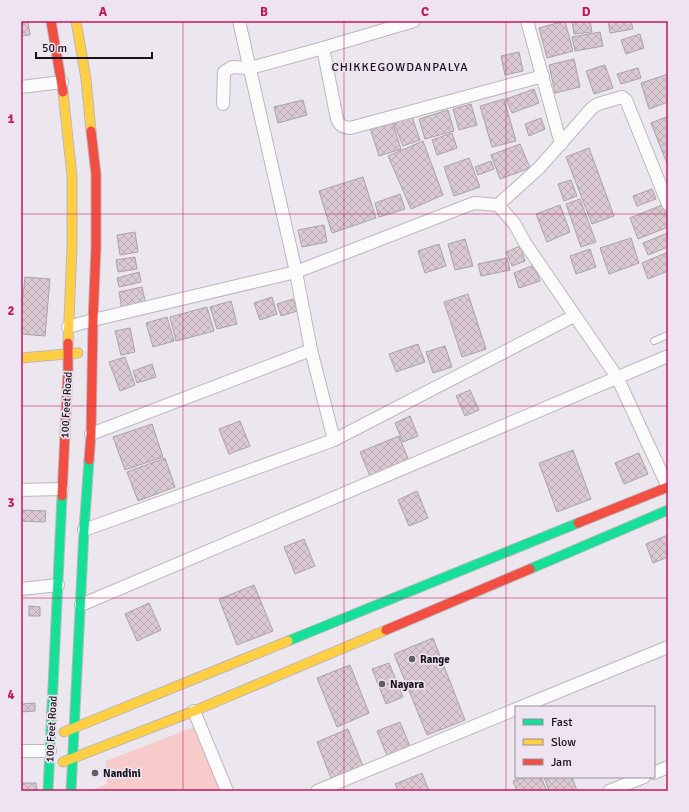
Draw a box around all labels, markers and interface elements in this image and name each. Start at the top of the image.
text: A [99,4,108,20]
text: B [260,4,268,20]
text: C [421,4,429,20]
text: D [582,4,591,20]
scale bar [36,34,152,60]
text: 50 m [42,41,67,56]
district label: CHIKKEGOWDANPALYA [332,60,468,75]
text: 1 [7,111,15,127]
text: 2 [7,303,15,319]
street label: 100 Feet Road [58,371,75,439]
text: 3 [7,495,15,511]
place label: Range [420,653,450,666]
marker: Range [407,654,417,664]
place label: Nayara [390,678,424,691]
marker: Nayara [377,679,387,689]
text: 4 [7,687,15,703]
street label: 100 Feet Road [43,695,60,763]
legend [515,706,655,778]
text: Fast [551,715,572,730]
text: Slow [551,735,576,750]
text: Jam [551,755,572,770]
place label: Nandini [103,767,141,780]
marker: Nandini [90,768,100,778]

